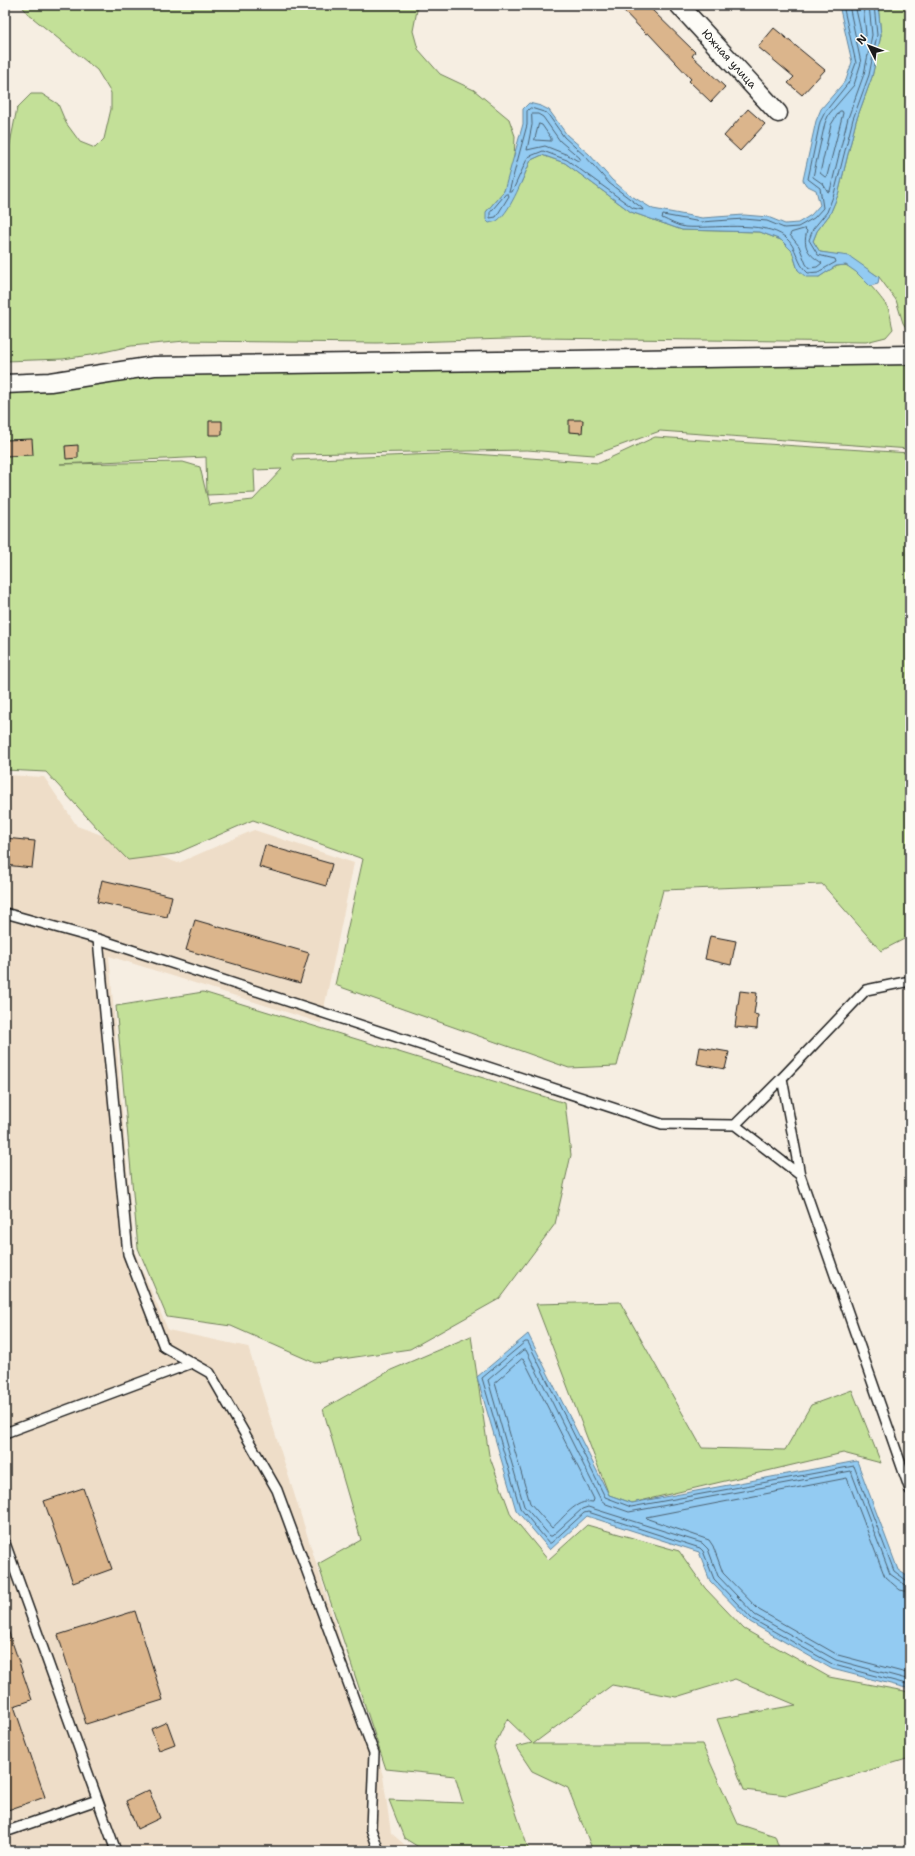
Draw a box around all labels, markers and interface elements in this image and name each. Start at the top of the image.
street label: Южная улица [698,26,760,92]
north arrow [849,26,889,66]
text: N [853,31,871,48]

